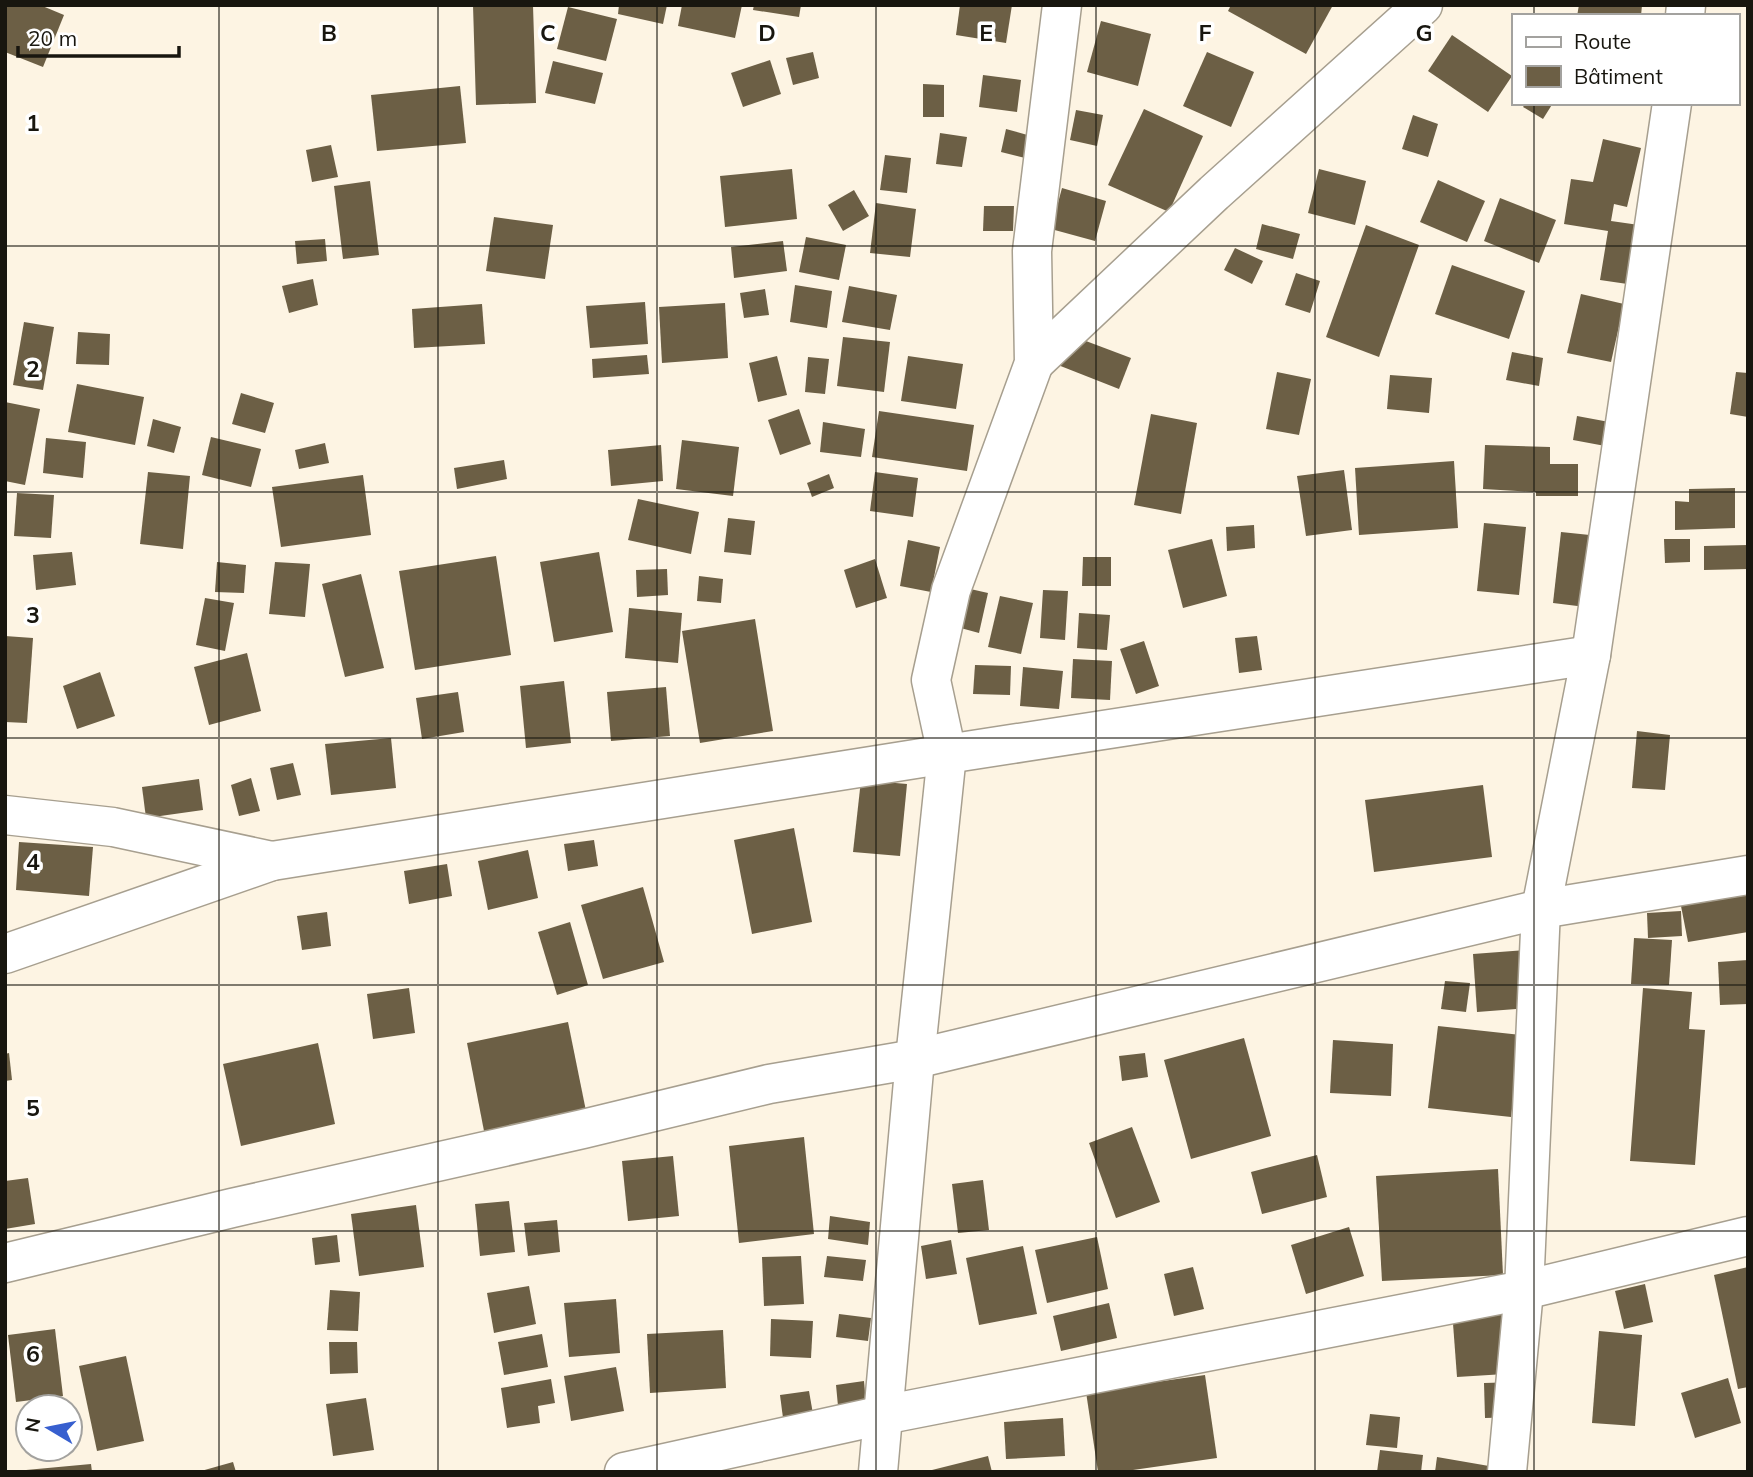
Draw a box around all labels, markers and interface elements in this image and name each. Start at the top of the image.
scale bar [18,14,178,58]
legend [1512,14,1739,105]
text: B [321,18,337,47]
text: C [540,18,556,47]
text: D [758,18,776,47]
text: E [979,18,993,47]
text: F [1198,18,1212,47]
text: G [1415,18,1433,47]
text: 20 m [28,25,77,51]
text: Route [1574,28,1631,54]
text: Bâtiment [1574,63,1663,89]
text: 1 [26,108,40,137]
text: 2 [26,354,40,383]
text: 3 [26,600,40,629]
text: 4 [26,847,40,876]
text: 5 [26,1093,40,1122]
text: 6 [26,1339,40,1368]
north arrow [14,1393,84,1463]
text: N [19,1416,45,1434]

